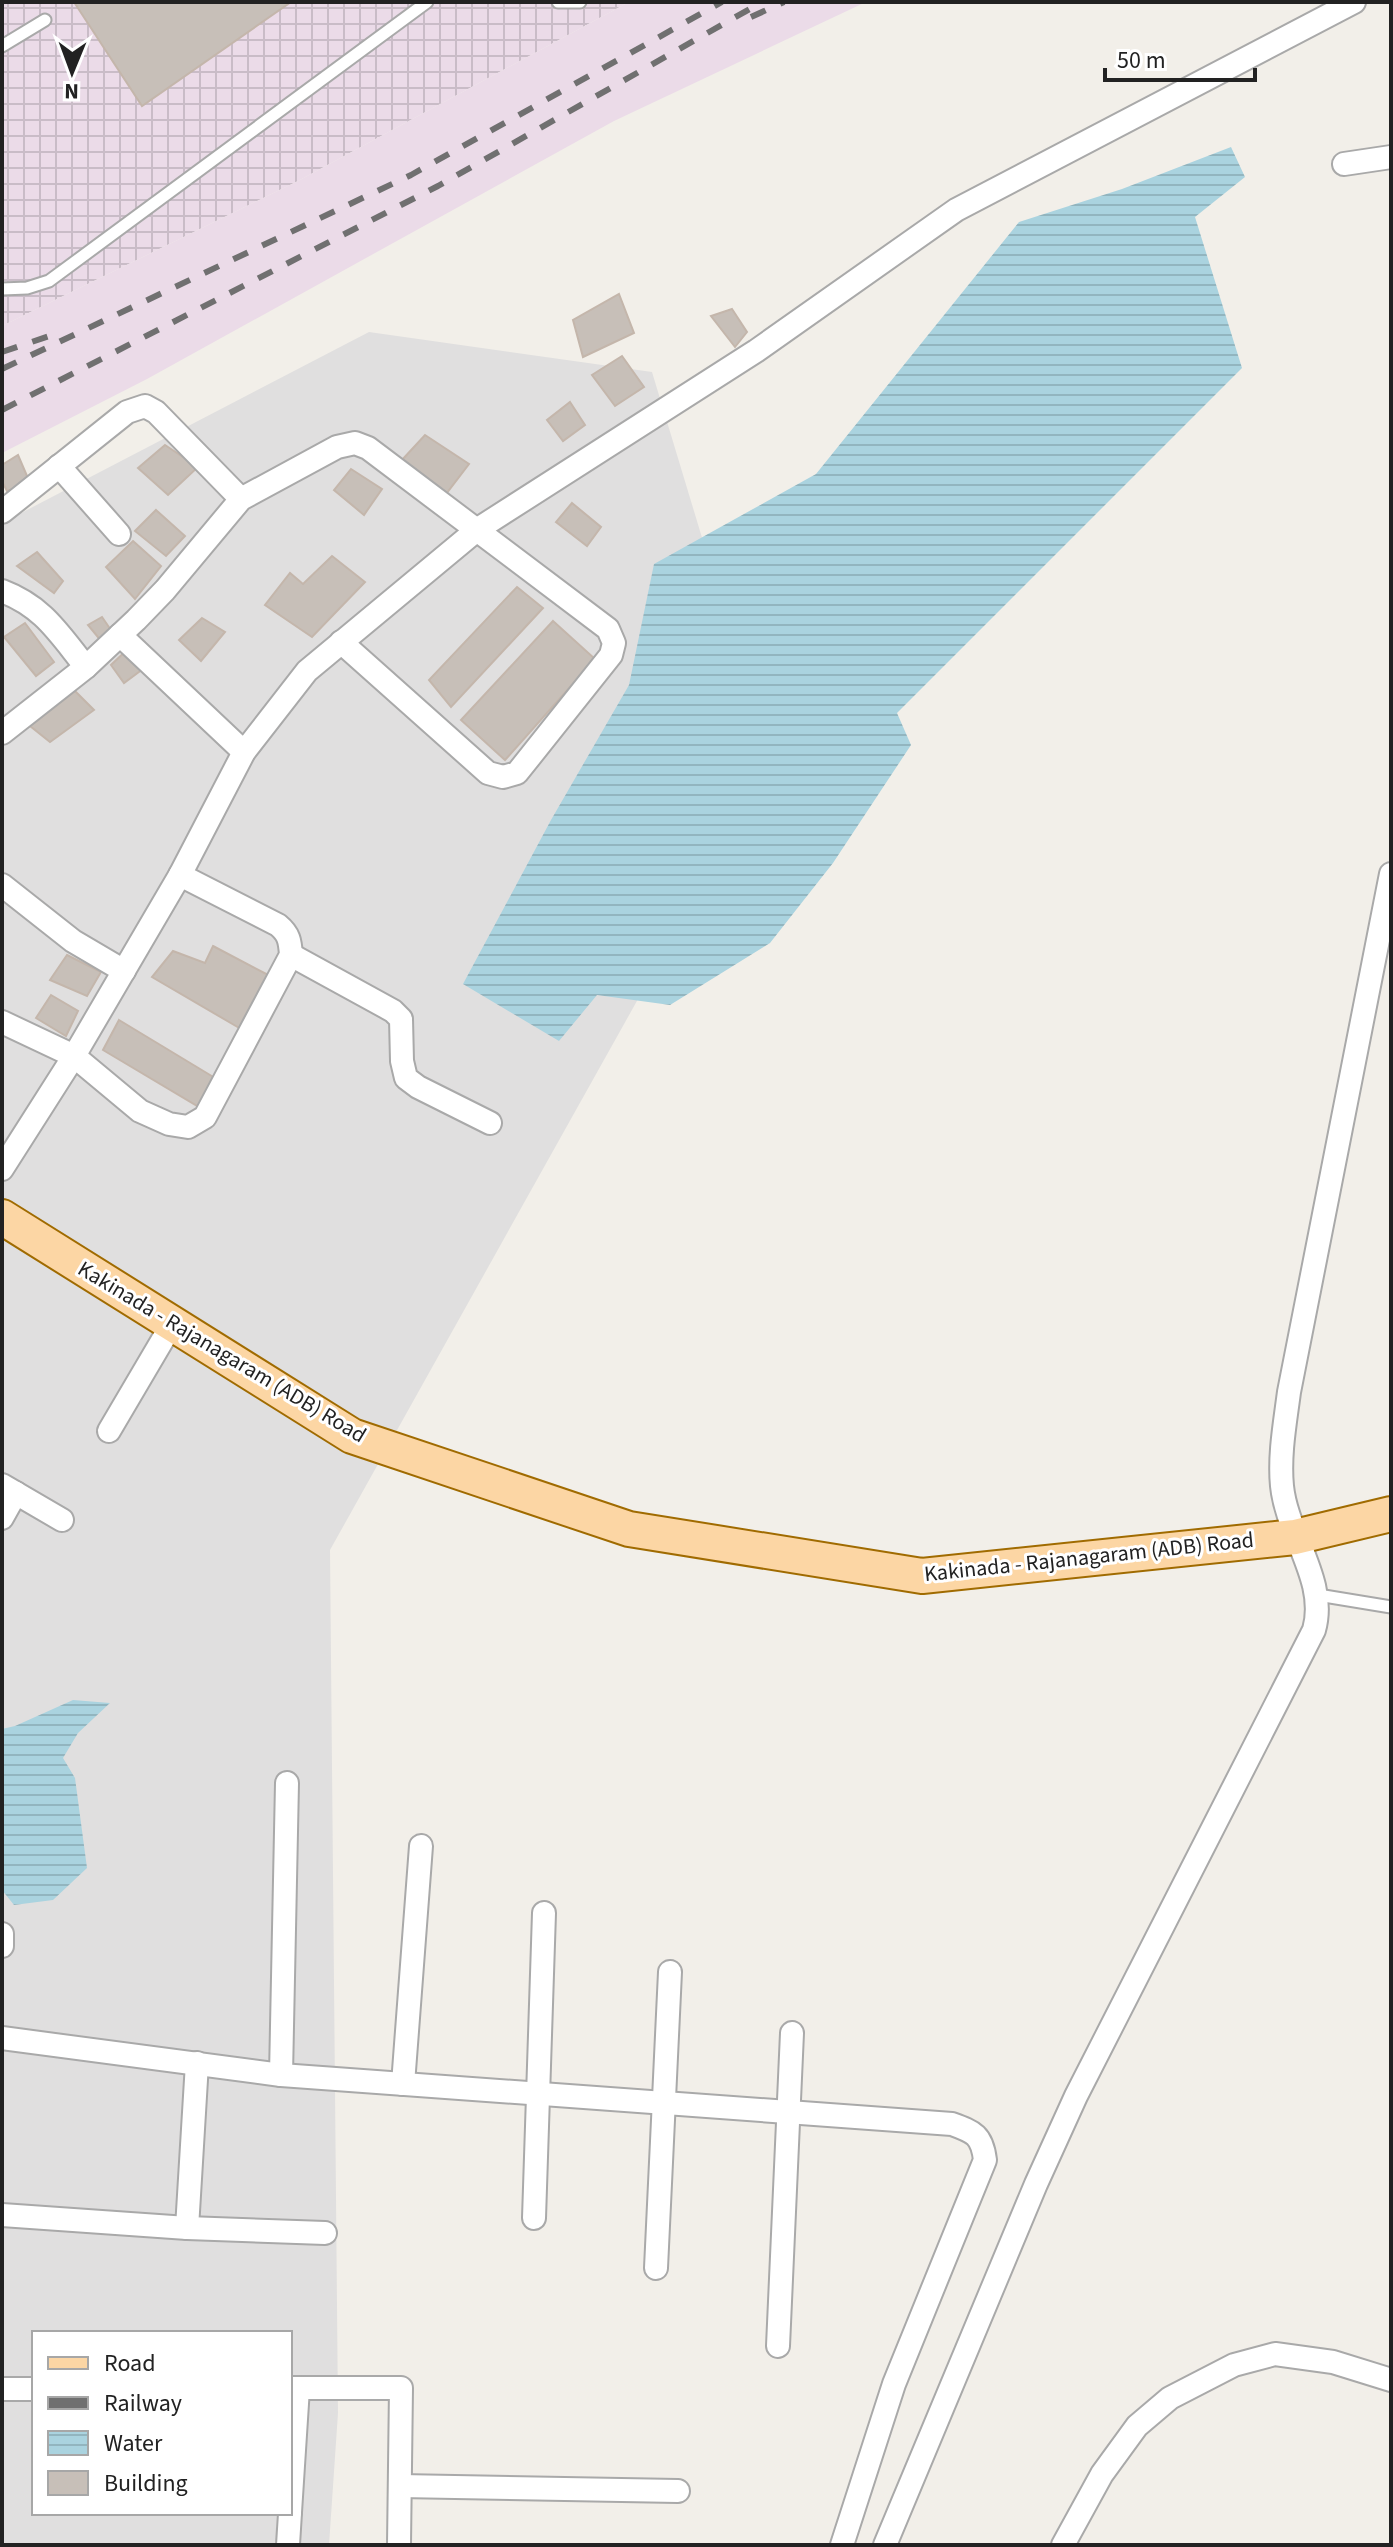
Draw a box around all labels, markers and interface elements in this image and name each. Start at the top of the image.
north arrow [32,32,112,112]
scale bar [1105,32,1255,82]
text: 50 m [1117,43,1166,78]
text: N [64,75,79,107]
street label: Kakinada - Rajanagaram (ADB) Road [72,1253,372,1451]
street label: Kakinada - Rajanagaram (ADB) Road [923,1524,1255,1590]
legend [32,2331,292,2515]
text: Road [104,2346,156,2381]
text: Railway [104,2386,182,2421]
text: Water [104,2426,163,2461]
text: Building [104,2466,188,2501]

